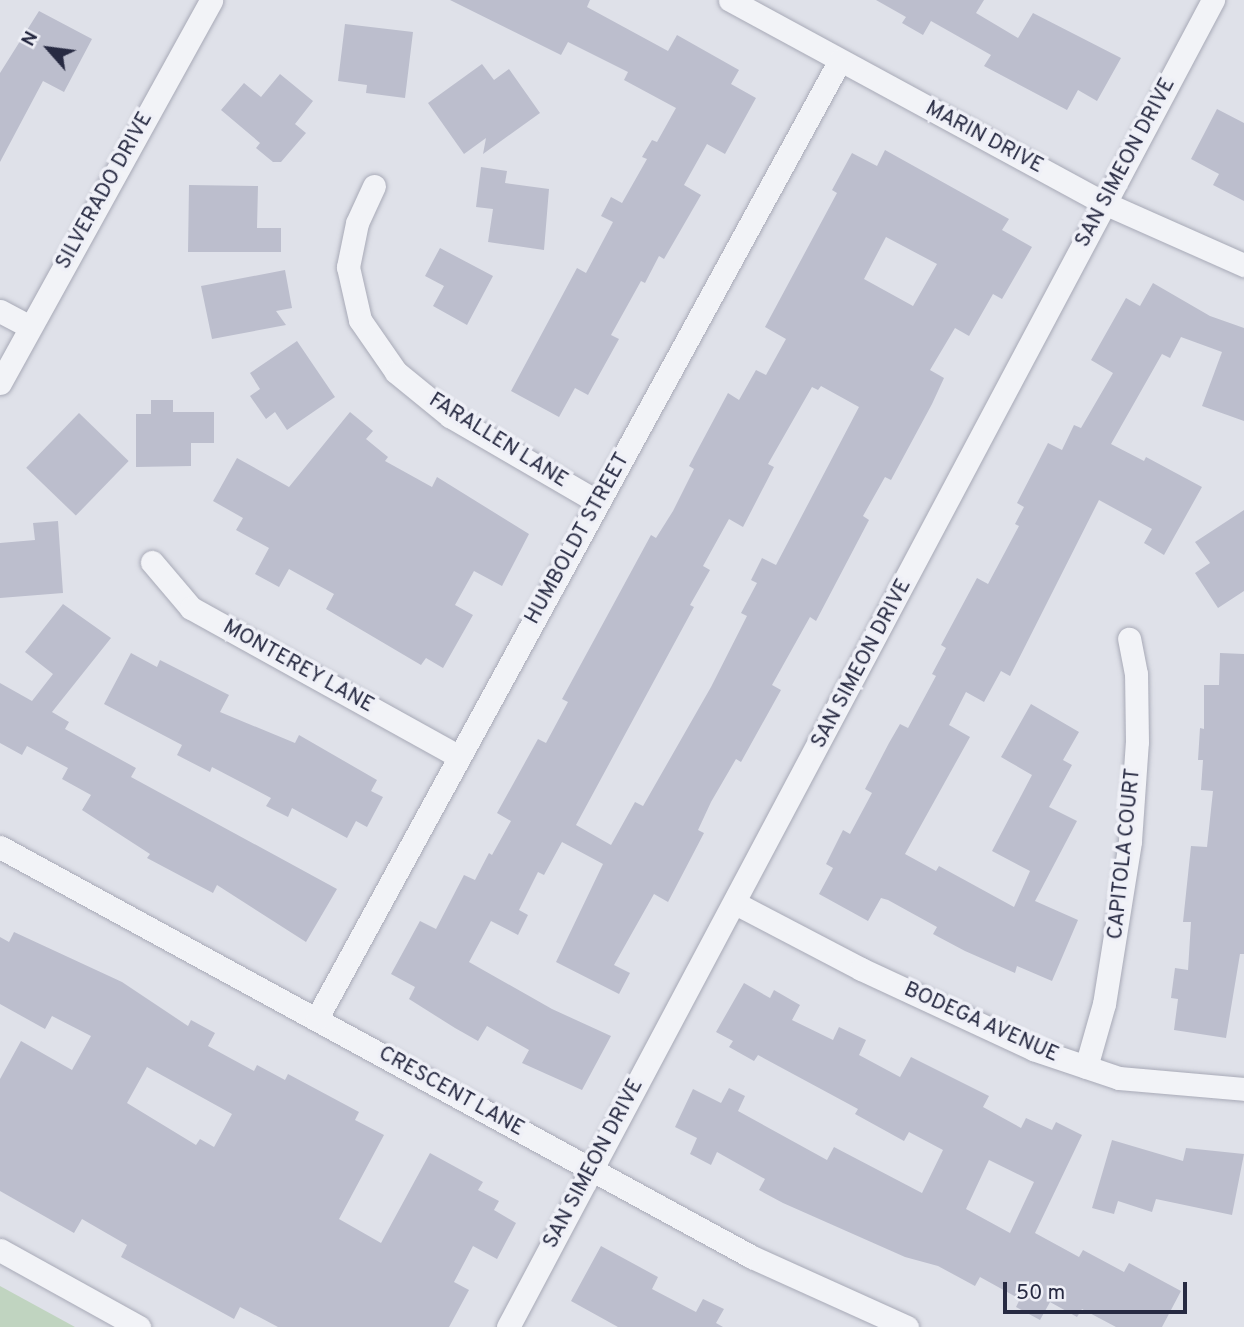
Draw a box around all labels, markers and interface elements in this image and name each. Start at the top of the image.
north arrow [14,14,84,84]
text: N [17,27,44,51]
street label: SAN SIMEON DRIVE [1071,74,1181,252]
street label: MARIN DRIVE [921,96,1047,180]
street label: SILVERADO DRIVE [51,108,159,274]
street label: FARALLEN LANE [424,388,572,494]
street label: HUMBOLDT STREET [520,449,636,629]
street label: SAN SIMEON DRIVE [807,575,917,753]
street label: MONTEREY LANE [218,615,378,719]
street label: CAPITOLA COURT [1103,767,1147,941]
street label: BODEGA AVENUE [899,977,1063,1069]
street label: CRESCENT LANE [373,1041,529,1143]
street label: SAN SIMEON DRIVE [539,1075,649,1253]
scale bar [1006,1268,1190,1312]
text: 50 m [1016,1280,1065,1307]

